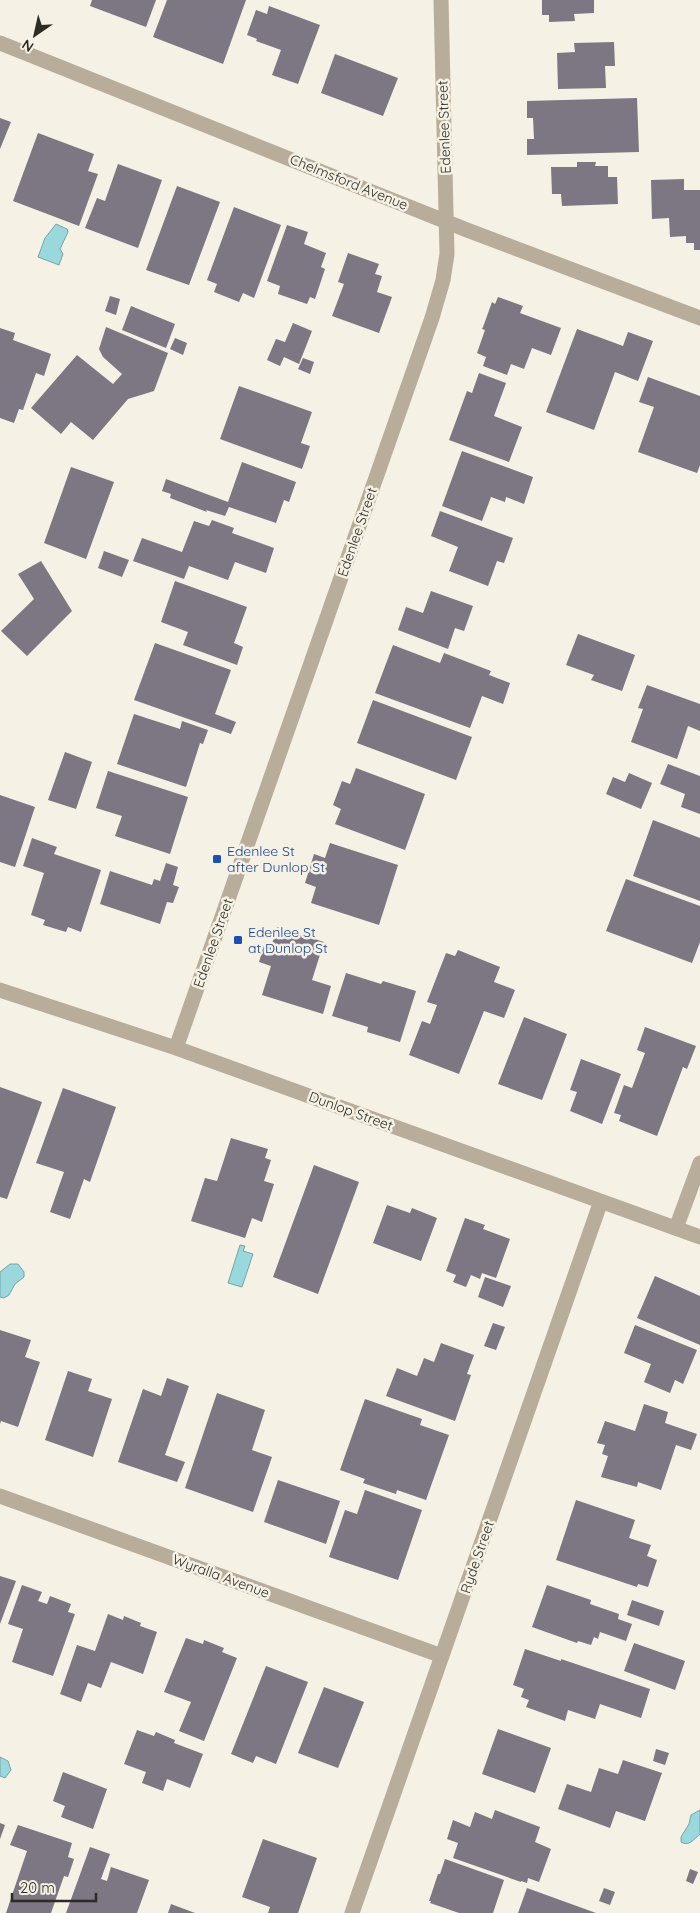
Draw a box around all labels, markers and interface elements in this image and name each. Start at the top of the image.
north arrow [10,10,60,60]
text: N [18,35,37,56]
street label: Edenlee Street [433,80,455,174]
street label: Chelmsford Avenue [287,150,411,214]
street label: Edenlee Street [333,485,381,579]
place label: Edenlee St after Dunlop St [227,842,325,876]
marker: Edenlee St after Dunlop St [211,853,223,865]
street label: Edenlee Street [189,896,237,990]
place label: Edenlee St at Dunlop St [248,923,328,957]
marker: Edenlee St at Dunlop St [232,934,244,946]
street label: Dunlop Street [306,1087,396,1135]
street label: Ryde Street [456,1518,498,1596]
street label: Wyralla Avenue [170,1550,272,1602]
scale bar [12,1870,96,1902]
text: 20 m [20,1878,55,1897]

